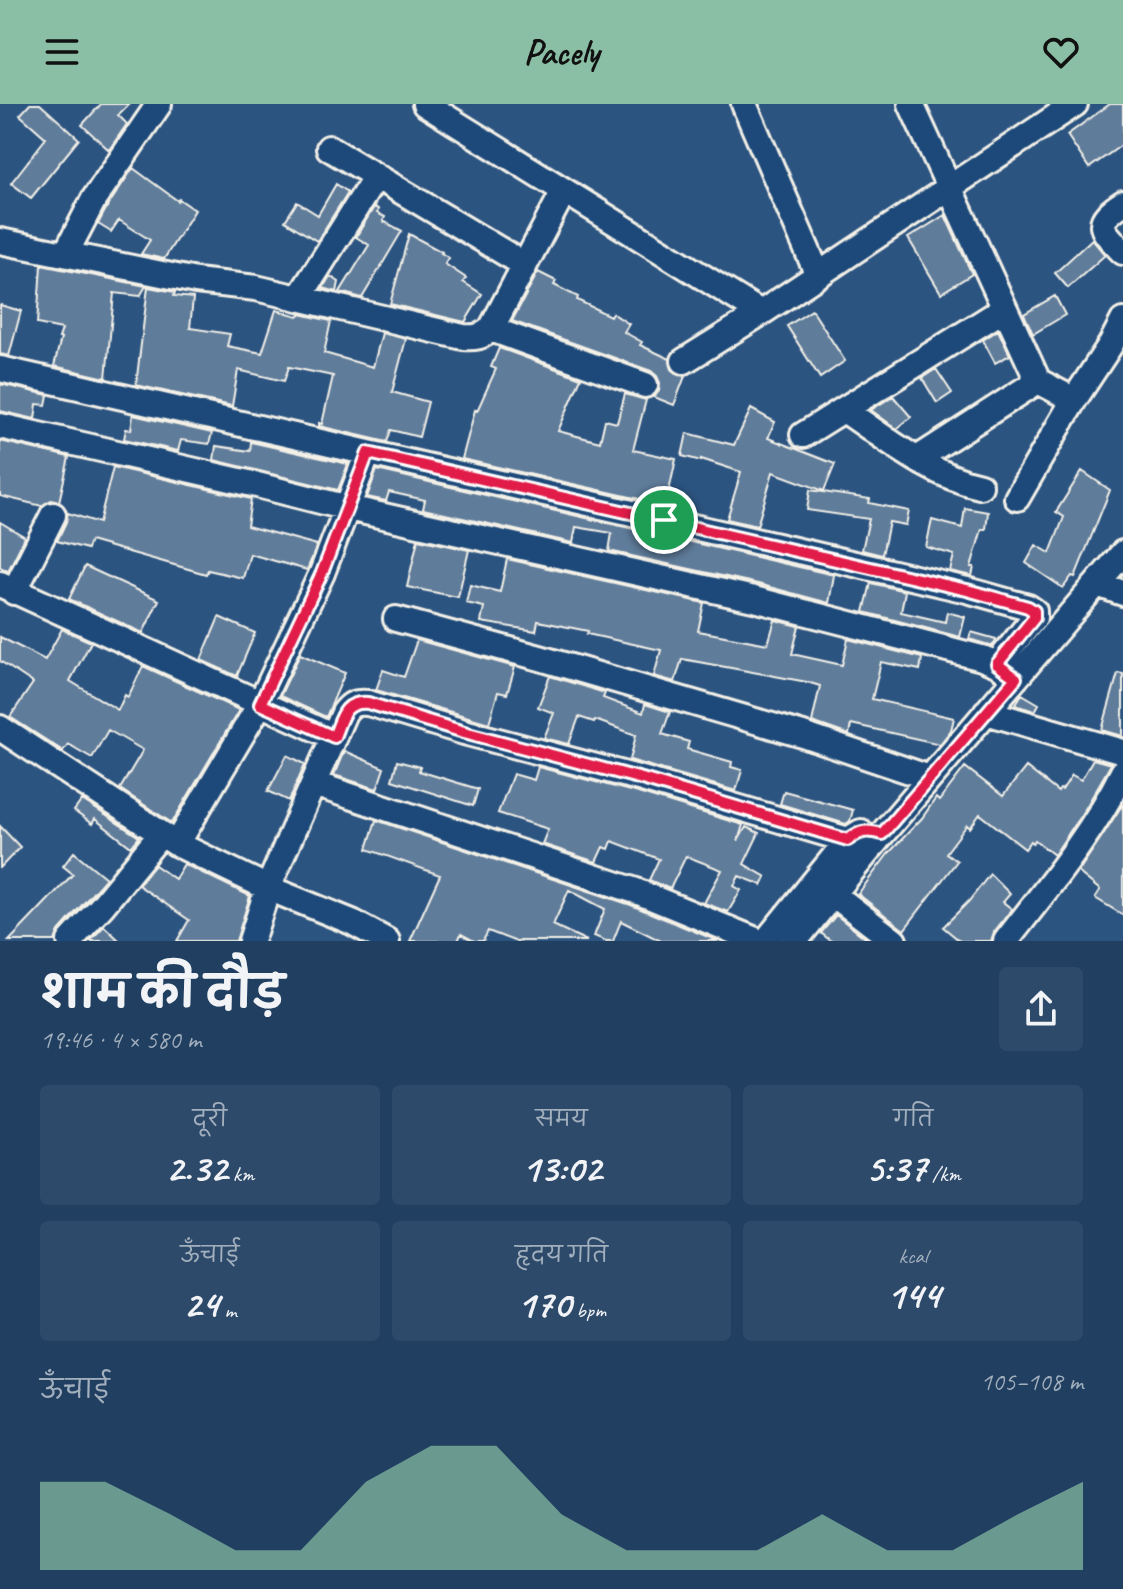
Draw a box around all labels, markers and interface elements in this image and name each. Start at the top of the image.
text: Pacely [524,29,599,75]
icon: menu [40,30,84,74]
icon: heart [1039,30,1083,74]
pin [630,486,698,554]
icon: arrive [642,498,686,542]
text: शाम की दौड़ [40,965,284,1020]
button: share [999,967,1083,1051]
text: 19:46 · 4 × 580 m [40,1023,201,1056]
text: दूरी [193,1105,227,1133]
text: समय [535,1105,588,1133]
text: गति [893,1105,933,1133]
text: 2.32 [165,1143,227,1193]
text: 13:02 [522,1143,601,1193]
text: 5:37 [866,1143,927,1193]
text: km [227,1160,254,1188]
text: /km [927,1160,961,1188]
text: ऊँचाई [180,1241,239,1269]
text: हृदय गति [515,1241,608,1269]
text: kcal [899,1242,928,1270]
text: 144 [886,1270,940,1320]
text: 24 [183,1279,219,1329]
text: 170 [517,1279,571,1329]
text: m [219,1296,237,1324]
text: bpm [571,1296,606,1324]
text: 105–108 m [980,1365,1083,1398]
text: ऊँचाई [40,1373,110,1406]

